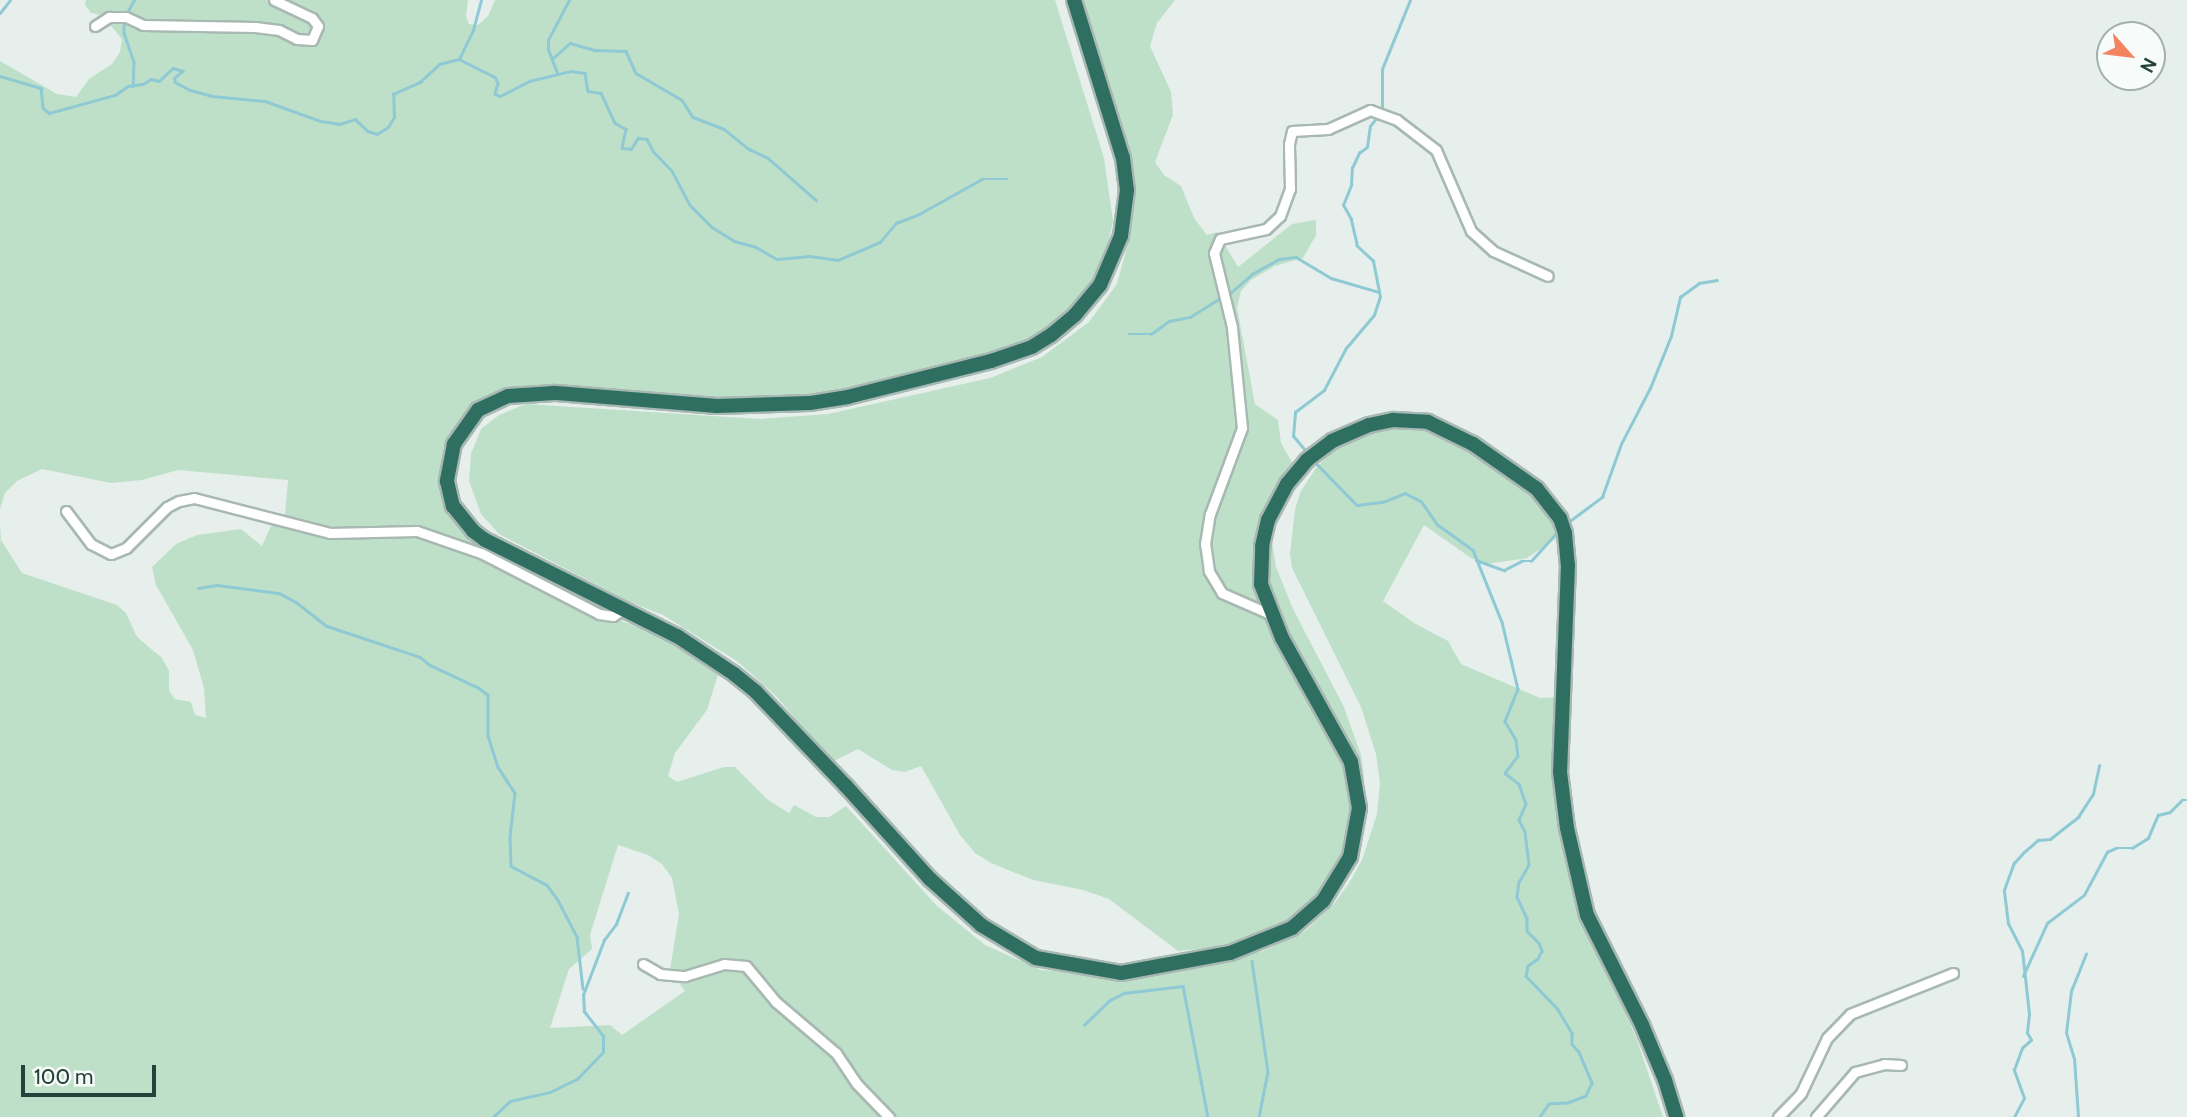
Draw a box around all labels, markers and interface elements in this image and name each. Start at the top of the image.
north arrow [2096,21,2166,91]
text: N [2135,54,2162,76]
scale bar [24,1050,159,1094]
text: 100 m [34,1064,93,1089]

